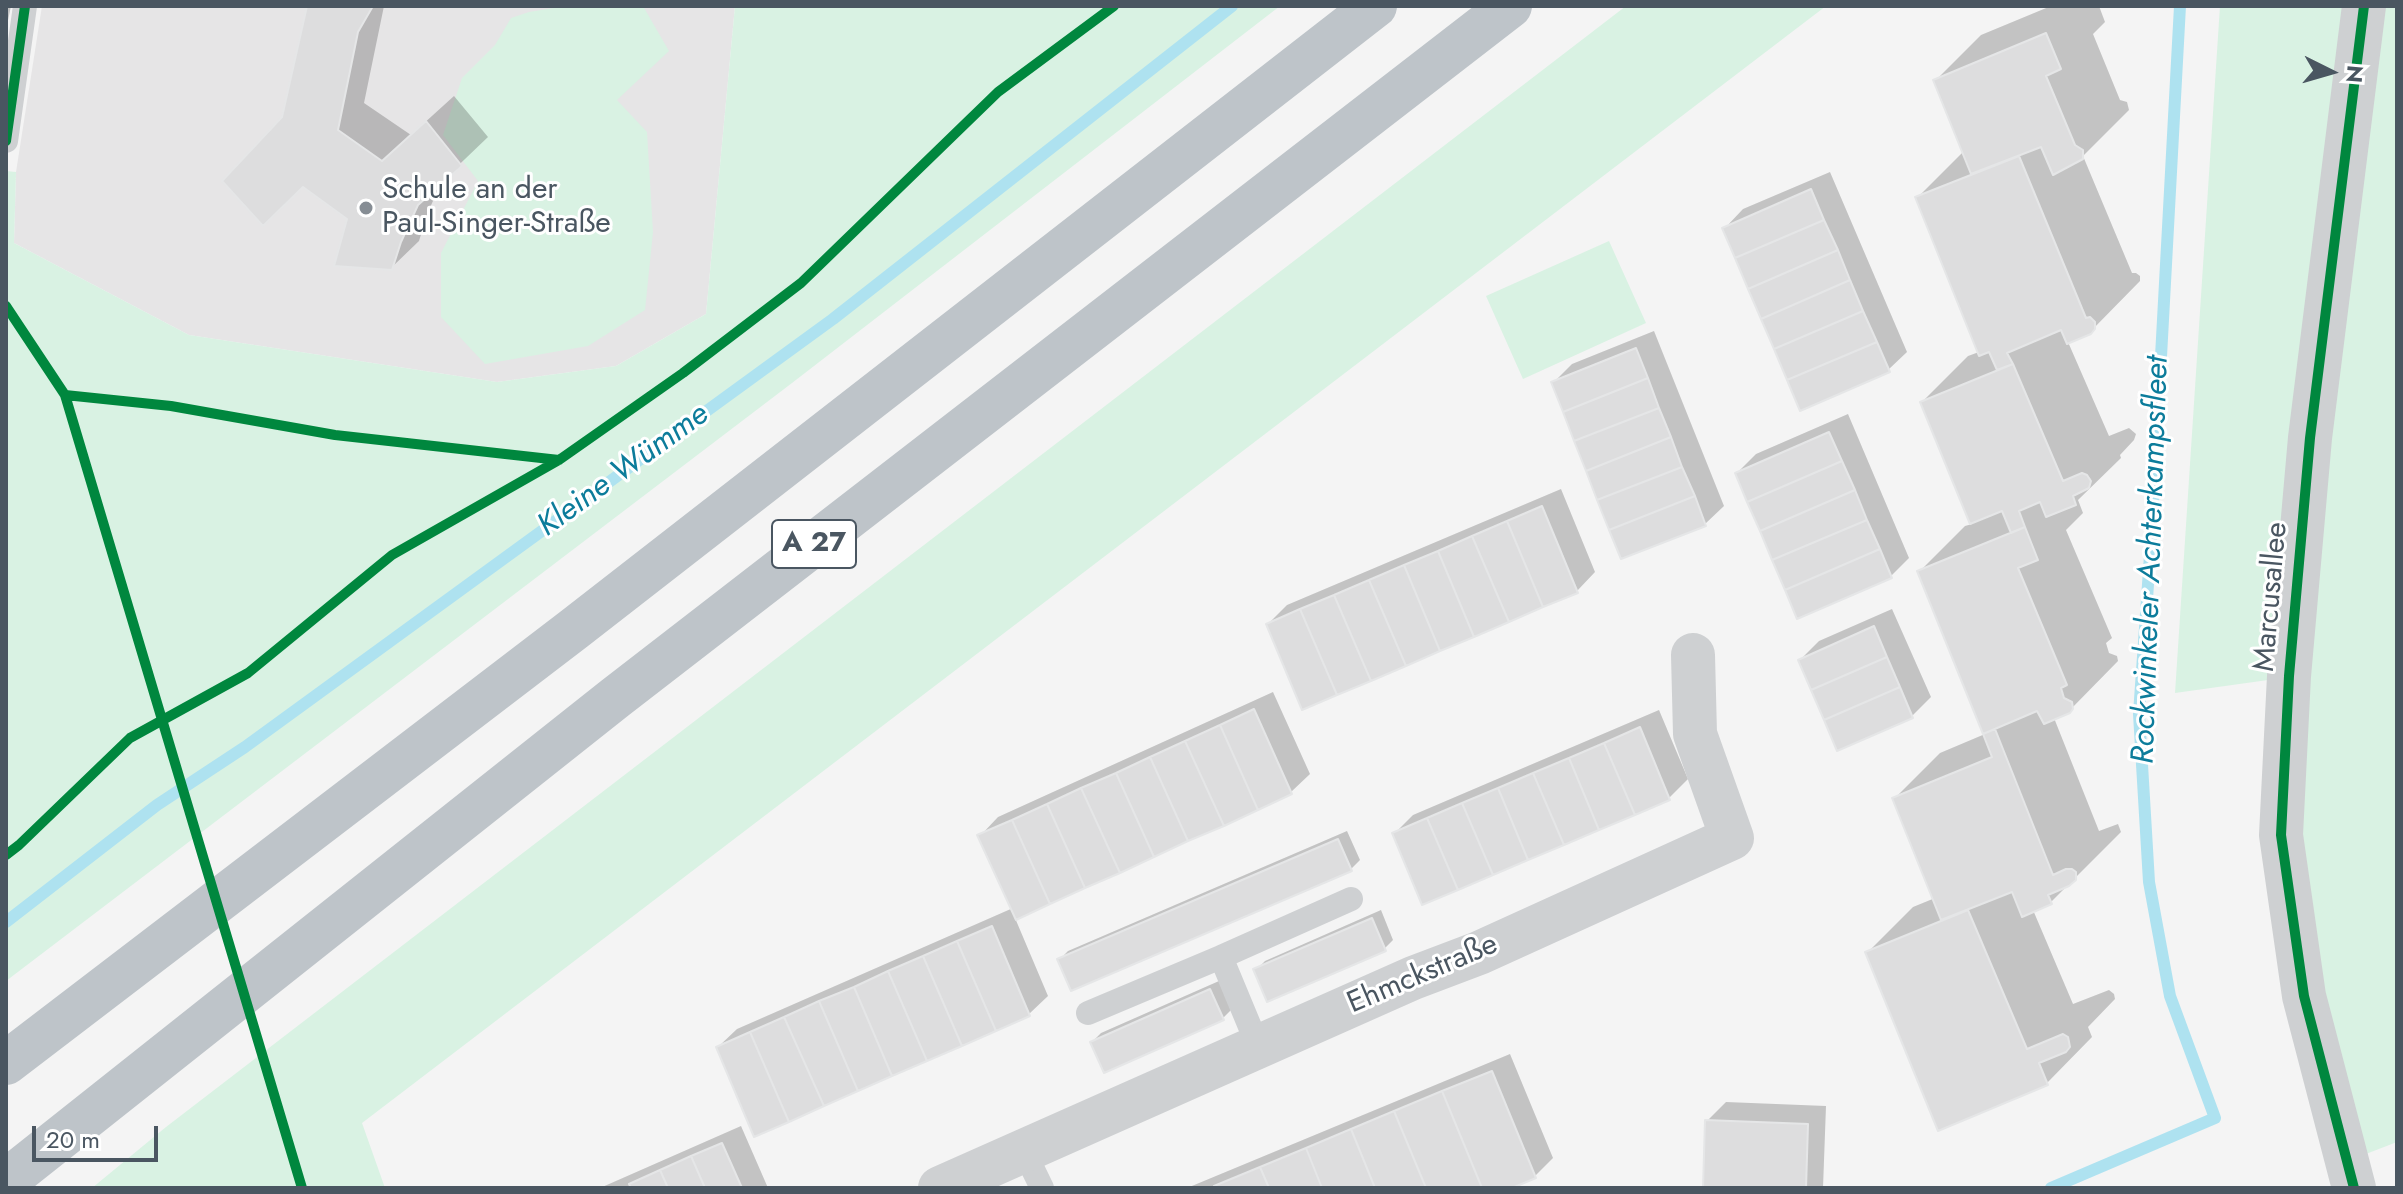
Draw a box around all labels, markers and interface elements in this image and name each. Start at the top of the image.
north arrow [2291,32,2371,112]
text: N [2338,64,2372,84]
place label: Schule an der Paul-Singer-Straße [382,173,611,244]
marker: Schule an der Paul-Singer-Straße [357,199,375,217]
water label: Rockwinkeler Achterkampsfleet [2126,355,2178,765]
water label: Kleine Wümme [531,396,717,546]
road number: A 27 [772,520,856,568]
street label: Marcusallee [2248,521,2296,673]
street label: Ehmckstraße [1343,927,1503,1023]
scale bar [36,1110,162,1160]
text: 20 m [46,1122,100,1157]

